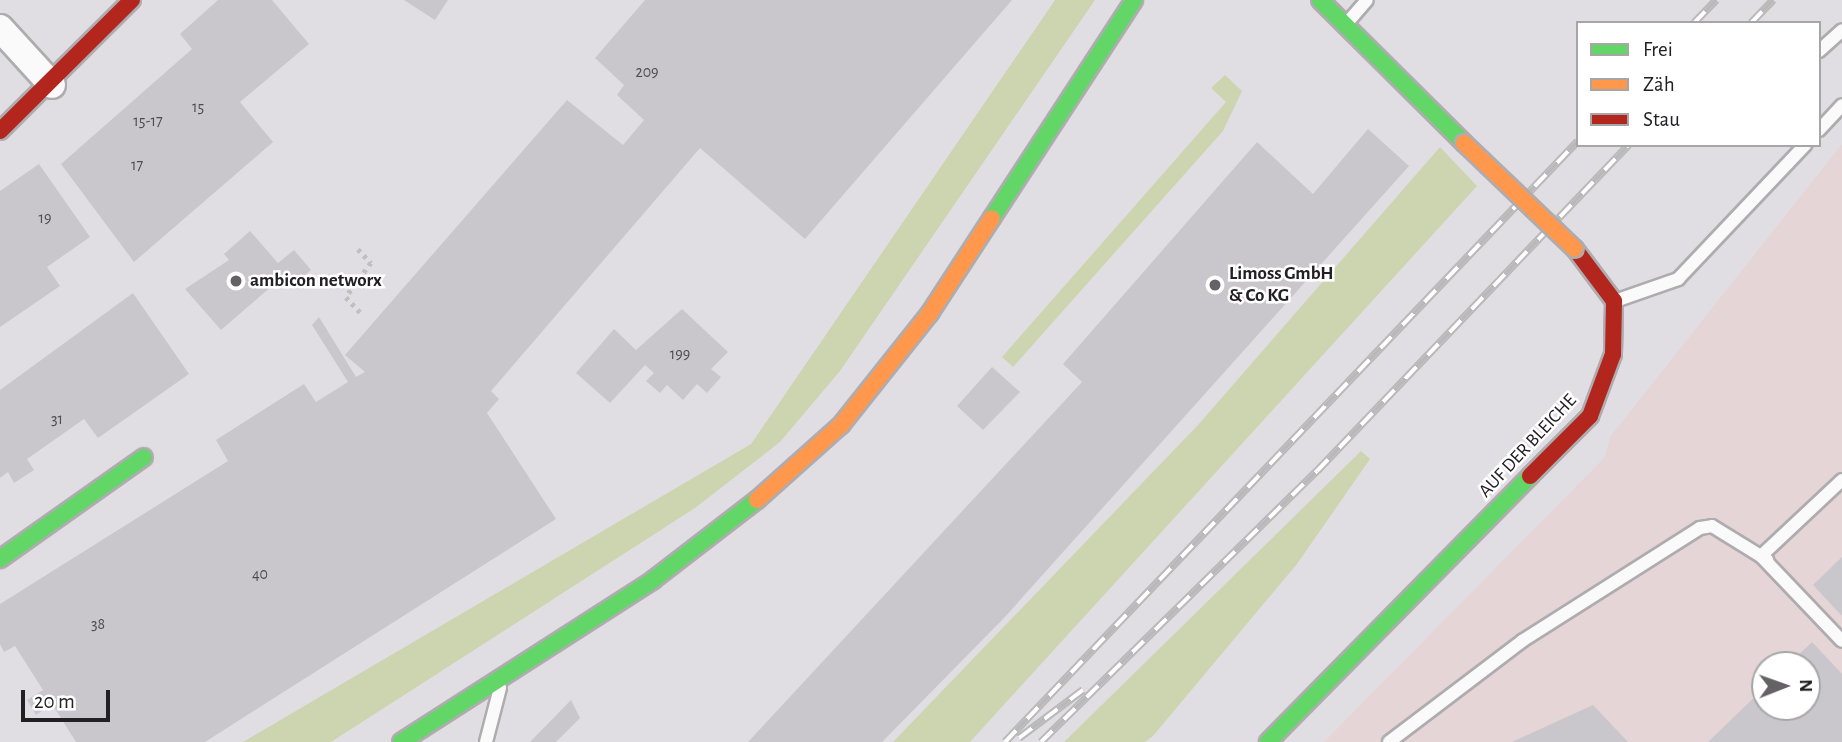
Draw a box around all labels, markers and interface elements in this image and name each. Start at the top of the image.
legend [1576,21,1821,147]
text: Frei [1643,39,1673,60]
house number: 209 [635,62,659,82]
text: Zäh [1643,74,1675,95]
house number: 15 [192,97,204,117]
text: Stau [1643,109,1680,130]
house number: 15-17 [133,111,163,131]
house number: 17 [131,155,143,175]
house number: 19 [38,208,52,228]
place label: Limoss GmbH & Co KG [1229,263,1333,307]
place label: ambicon networx [250,270,382,292]
marker: ambicon networx [228,273,244,289]
marker: Limoss GmbH & Co KG [1207,277,1223,293]
house number: 199 [670,344,690,364]
street label: AUF DER BLEICHE [1474,390,1582,502]
house number: 31 [51,409,63,429]
house number: 40 [252,564,268,584]
house number: 38 [91,614,105,634]
north arrow [1751,651,1821,721]
scale bar [24,676,114,720]
text: N [1796,679,1815,692]
text: 20 m [34,691,75,712]

